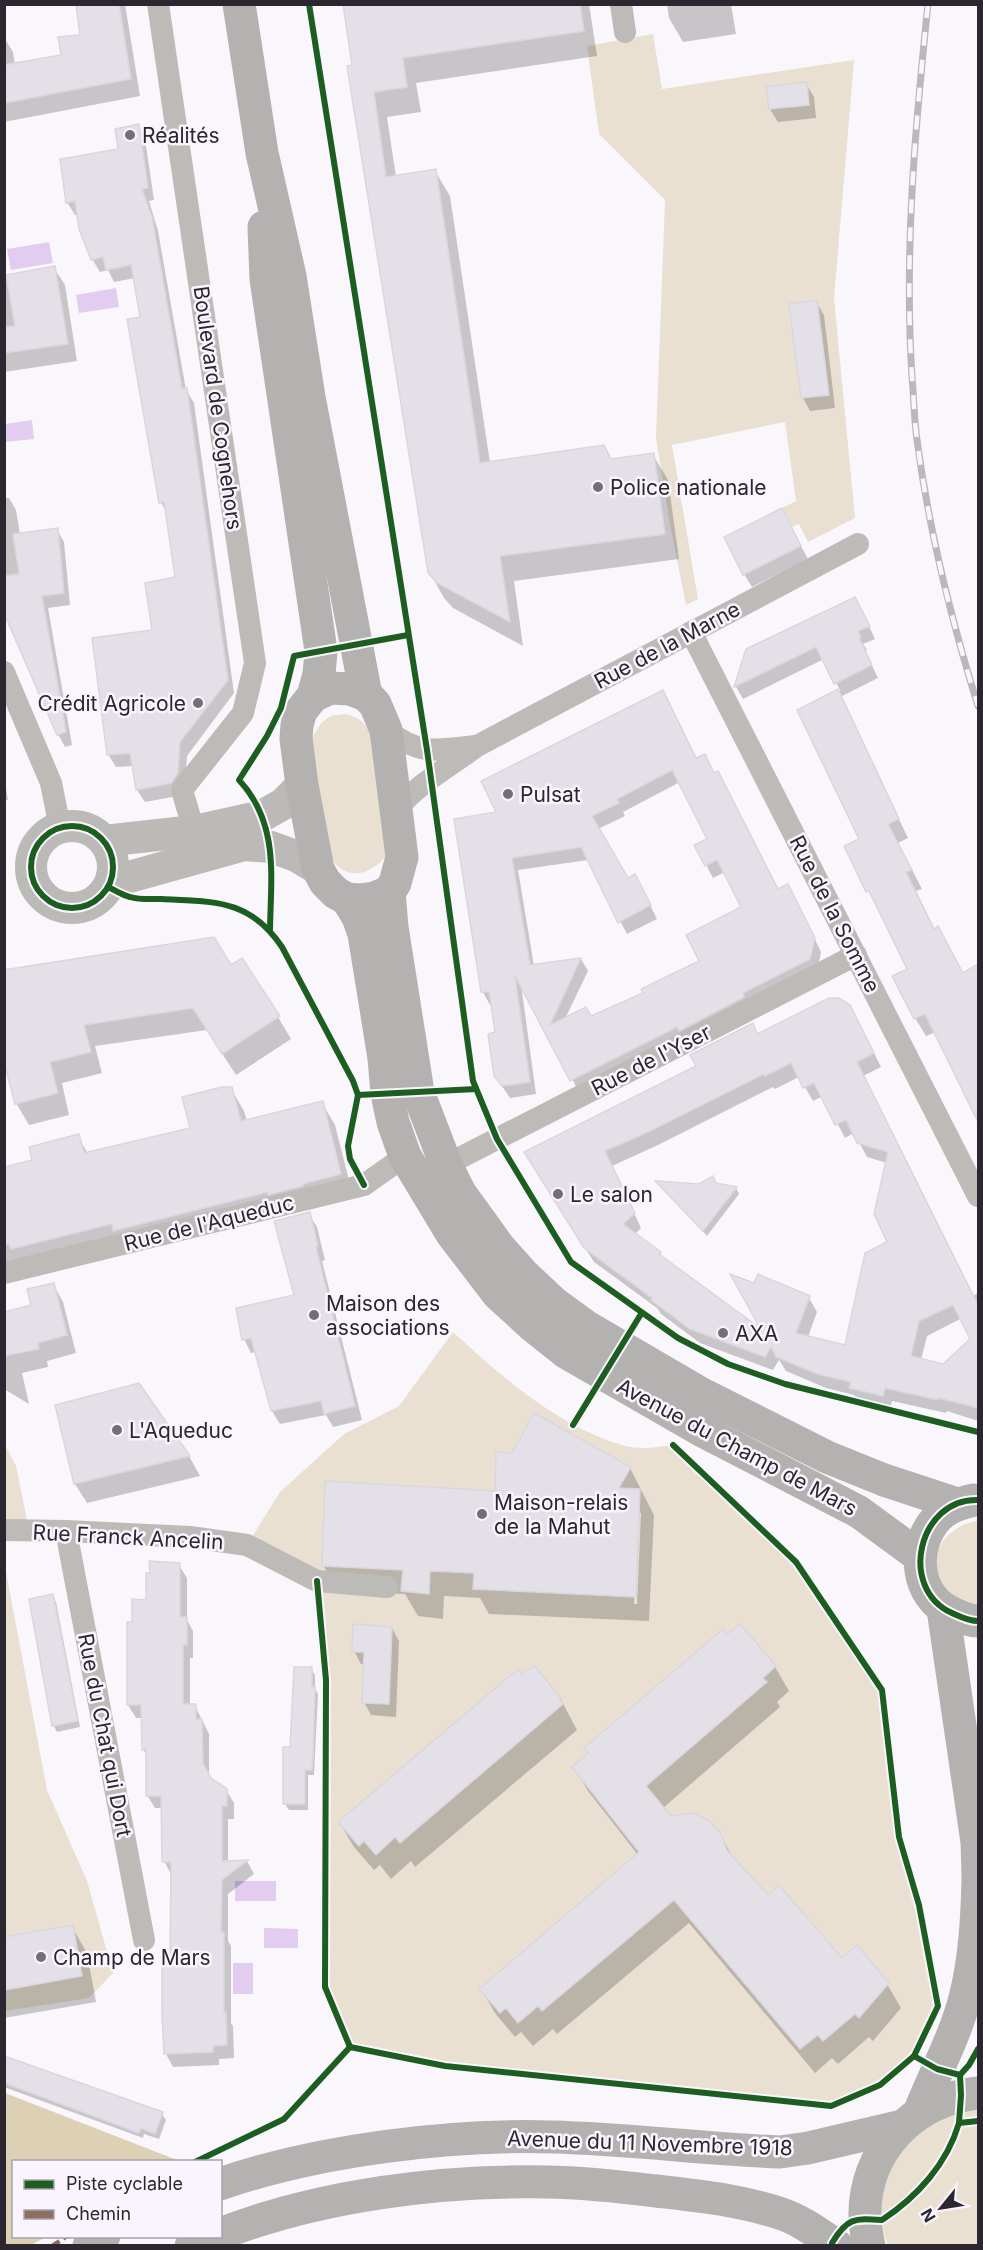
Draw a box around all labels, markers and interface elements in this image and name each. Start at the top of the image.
place label: Réalités [142,123,220,148]
marker: Réalités [123,128,137,142]
street label: Boulevard de Cognehors [189,284,247,532]
place label: Police nationale [610,475,767,500]
marker: Police nationale [591,480,605,494]
street label: Rue de la Marne [590,596,744,694]
place label: Crédit Agricole [38,691,186,716]
marker: Crédit Agricole [191,696,205,710]
place label: Pulsat [520,782,581,807]
marker: Pulsat [501,787,515,801]
street label: Rue de la Somme [785,831,885,997]
street label: Rue de l'Yser [587,1019,715,1101]
place label: Le salon [570,1182,653,1207]
marker: Le salon [551,1187,565,1201]
street label: Rue de l'Aqueduc [122,1190,296,1256]
place label: Maison des associations [326,1291,449,1340]
marker: Maison des associations [307,1308,321,1322]
place label: AXA [735,1321,778,1346]
marker: AXA [716,1326,730,1340]
street label: Avenue du Champ de Mars [613,1373,861,1521]
place label: L'Aqueduc [129,1418,233,1443]
marker: L'Aqueduc [110,1423,124,1437]
place label: Maison-relais de la Mahut [494,1490,628,1539]
marker: Maison-relais de la Mahut [475,1507,489,1521]
street label: Rue Franck Ancelin [32,1520,224,1554]
street label: Rue du Chat qui Dort [73,1631,137,1839]
place label: Champ de Mars [53,1945,210,1970]
marker: Champ de Mars [34,1950,48,1964]
street label: Avenue du 11 Novembre 1918 [507,2126,793,2160]
legend [12,2160,222,2238]
text: Piste cyclable [66,2173,183,2194]
north arrow [911,2178,971,2238]
text: Chemin [66,2203,131,2224]
text: N [916,2205,940,2226]

